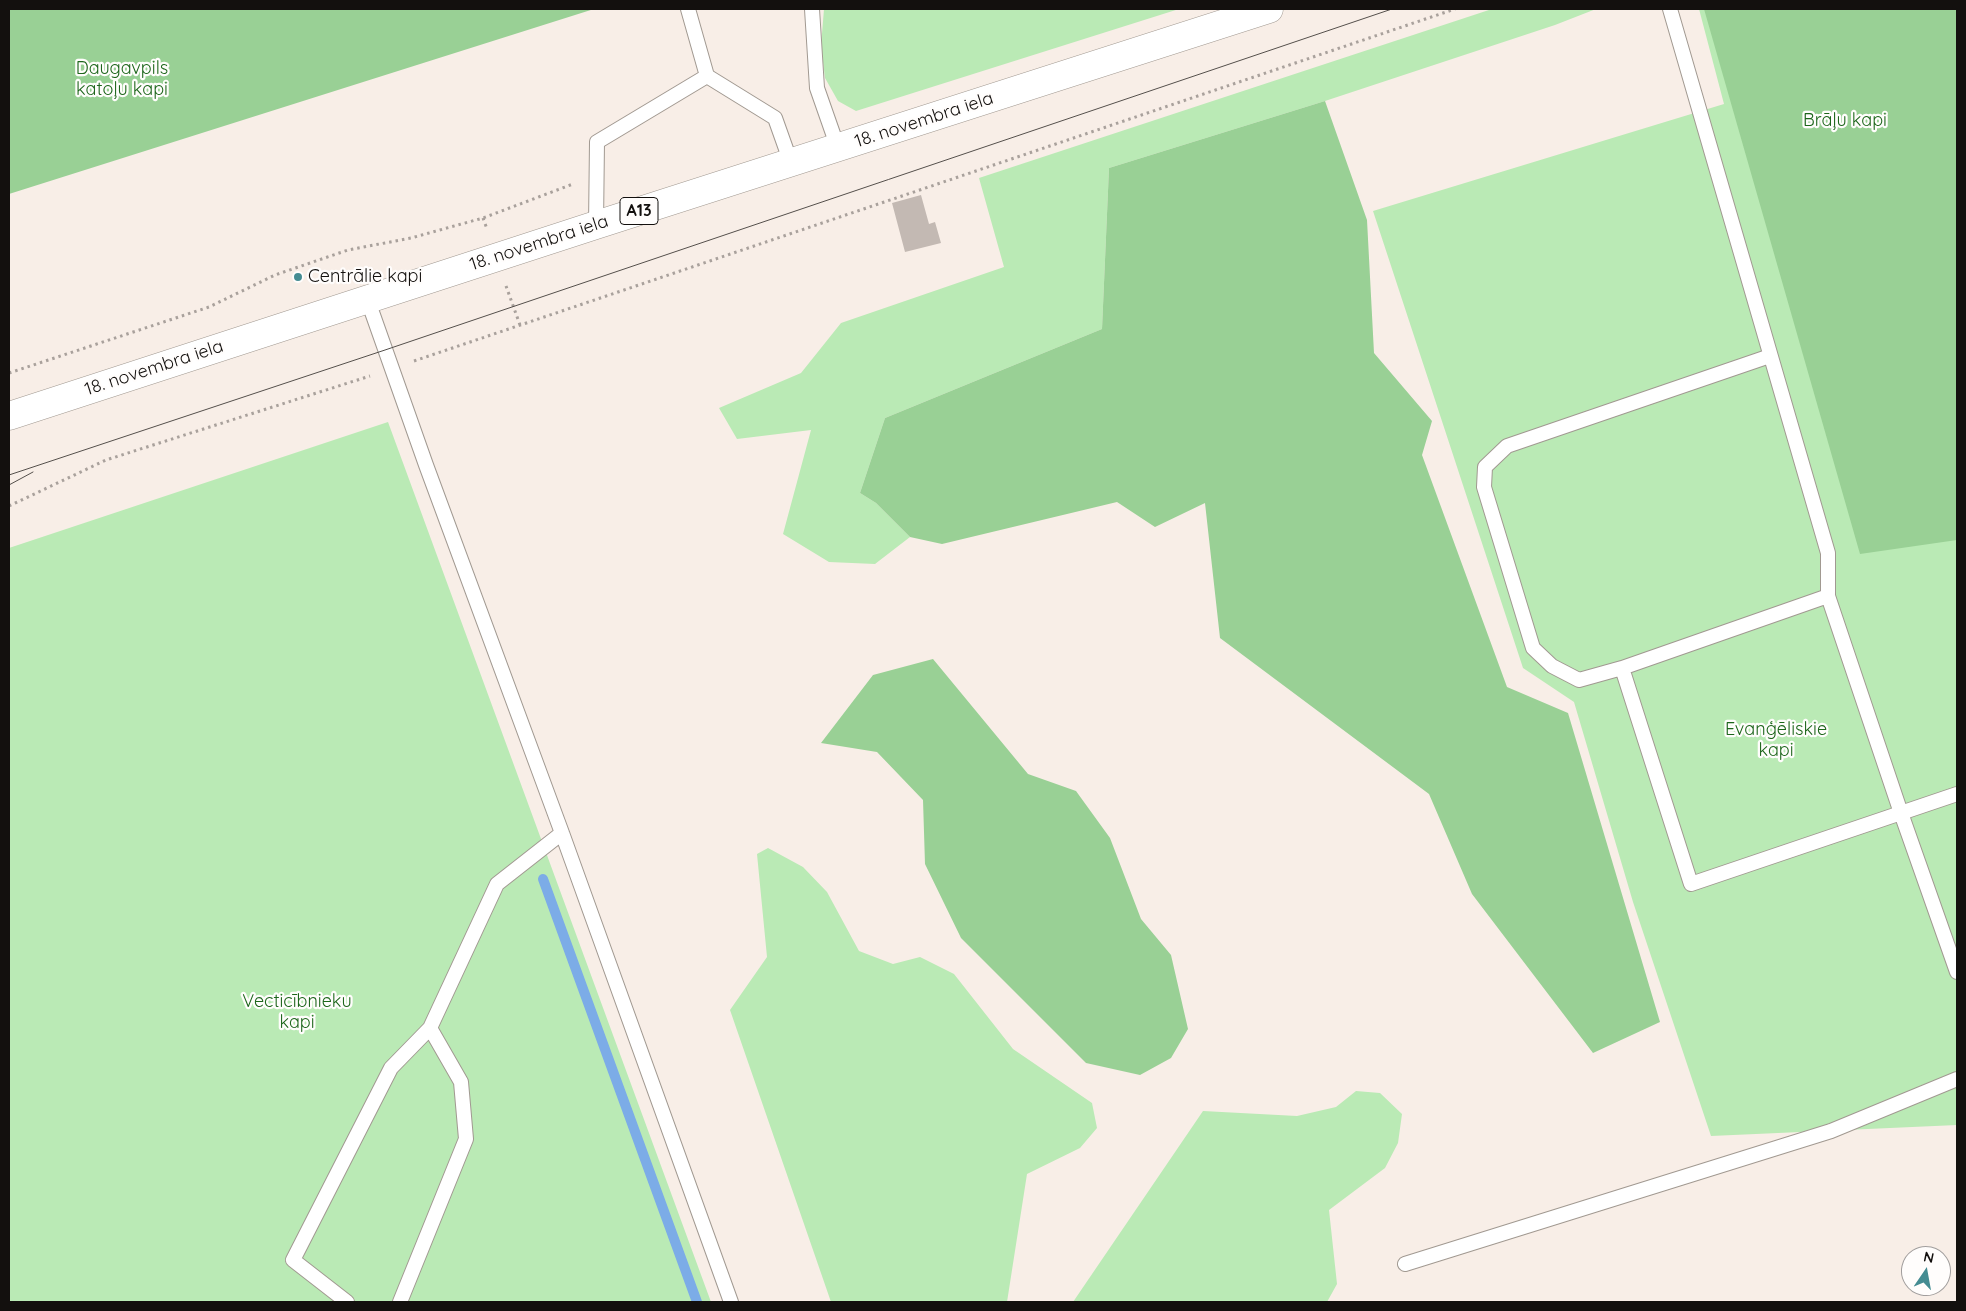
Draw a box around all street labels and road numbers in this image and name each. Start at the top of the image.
street label: 18. novembra iela [852,87,996,153]
road number: A13 [620,198,658,225]
street label: 18. novembra iela [467,210,611,276]
street label: 18. novembra iela [82,335,226,401]

